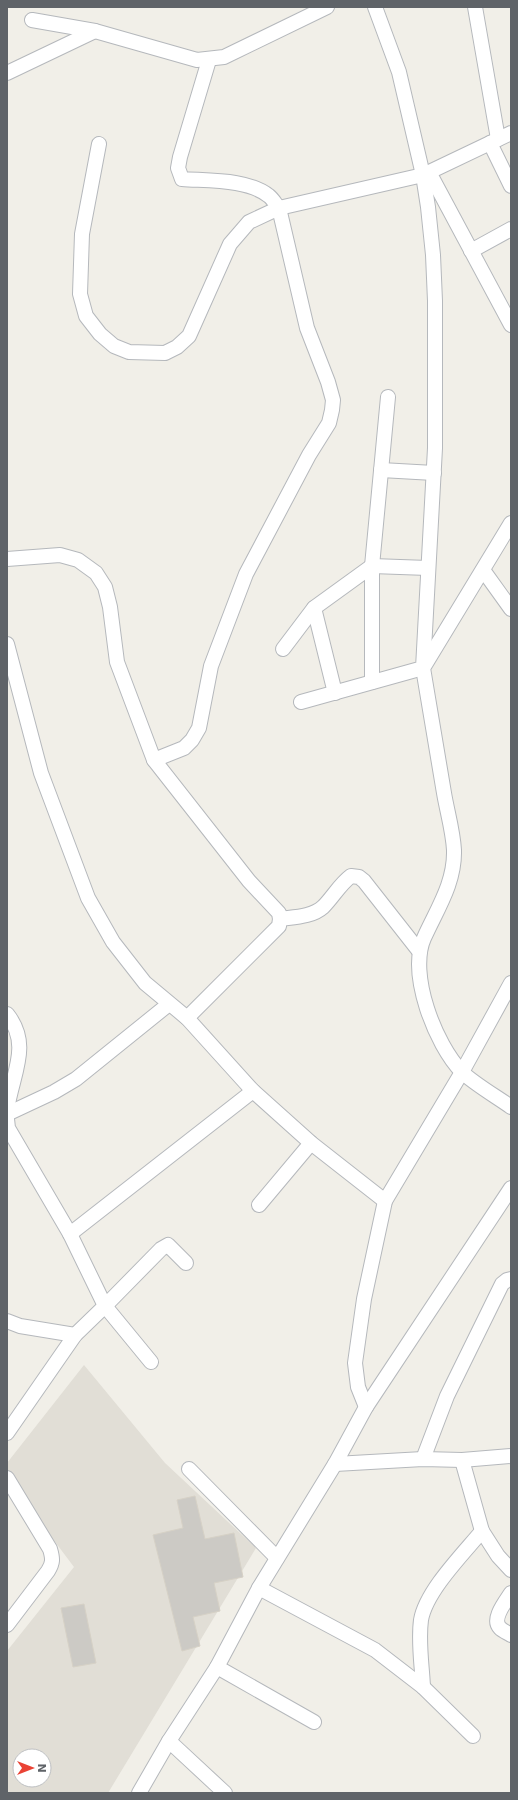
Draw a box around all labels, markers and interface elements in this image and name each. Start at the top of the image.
north arrow [12,1748,52,1788]
text: N [35,1763,48,1773]

